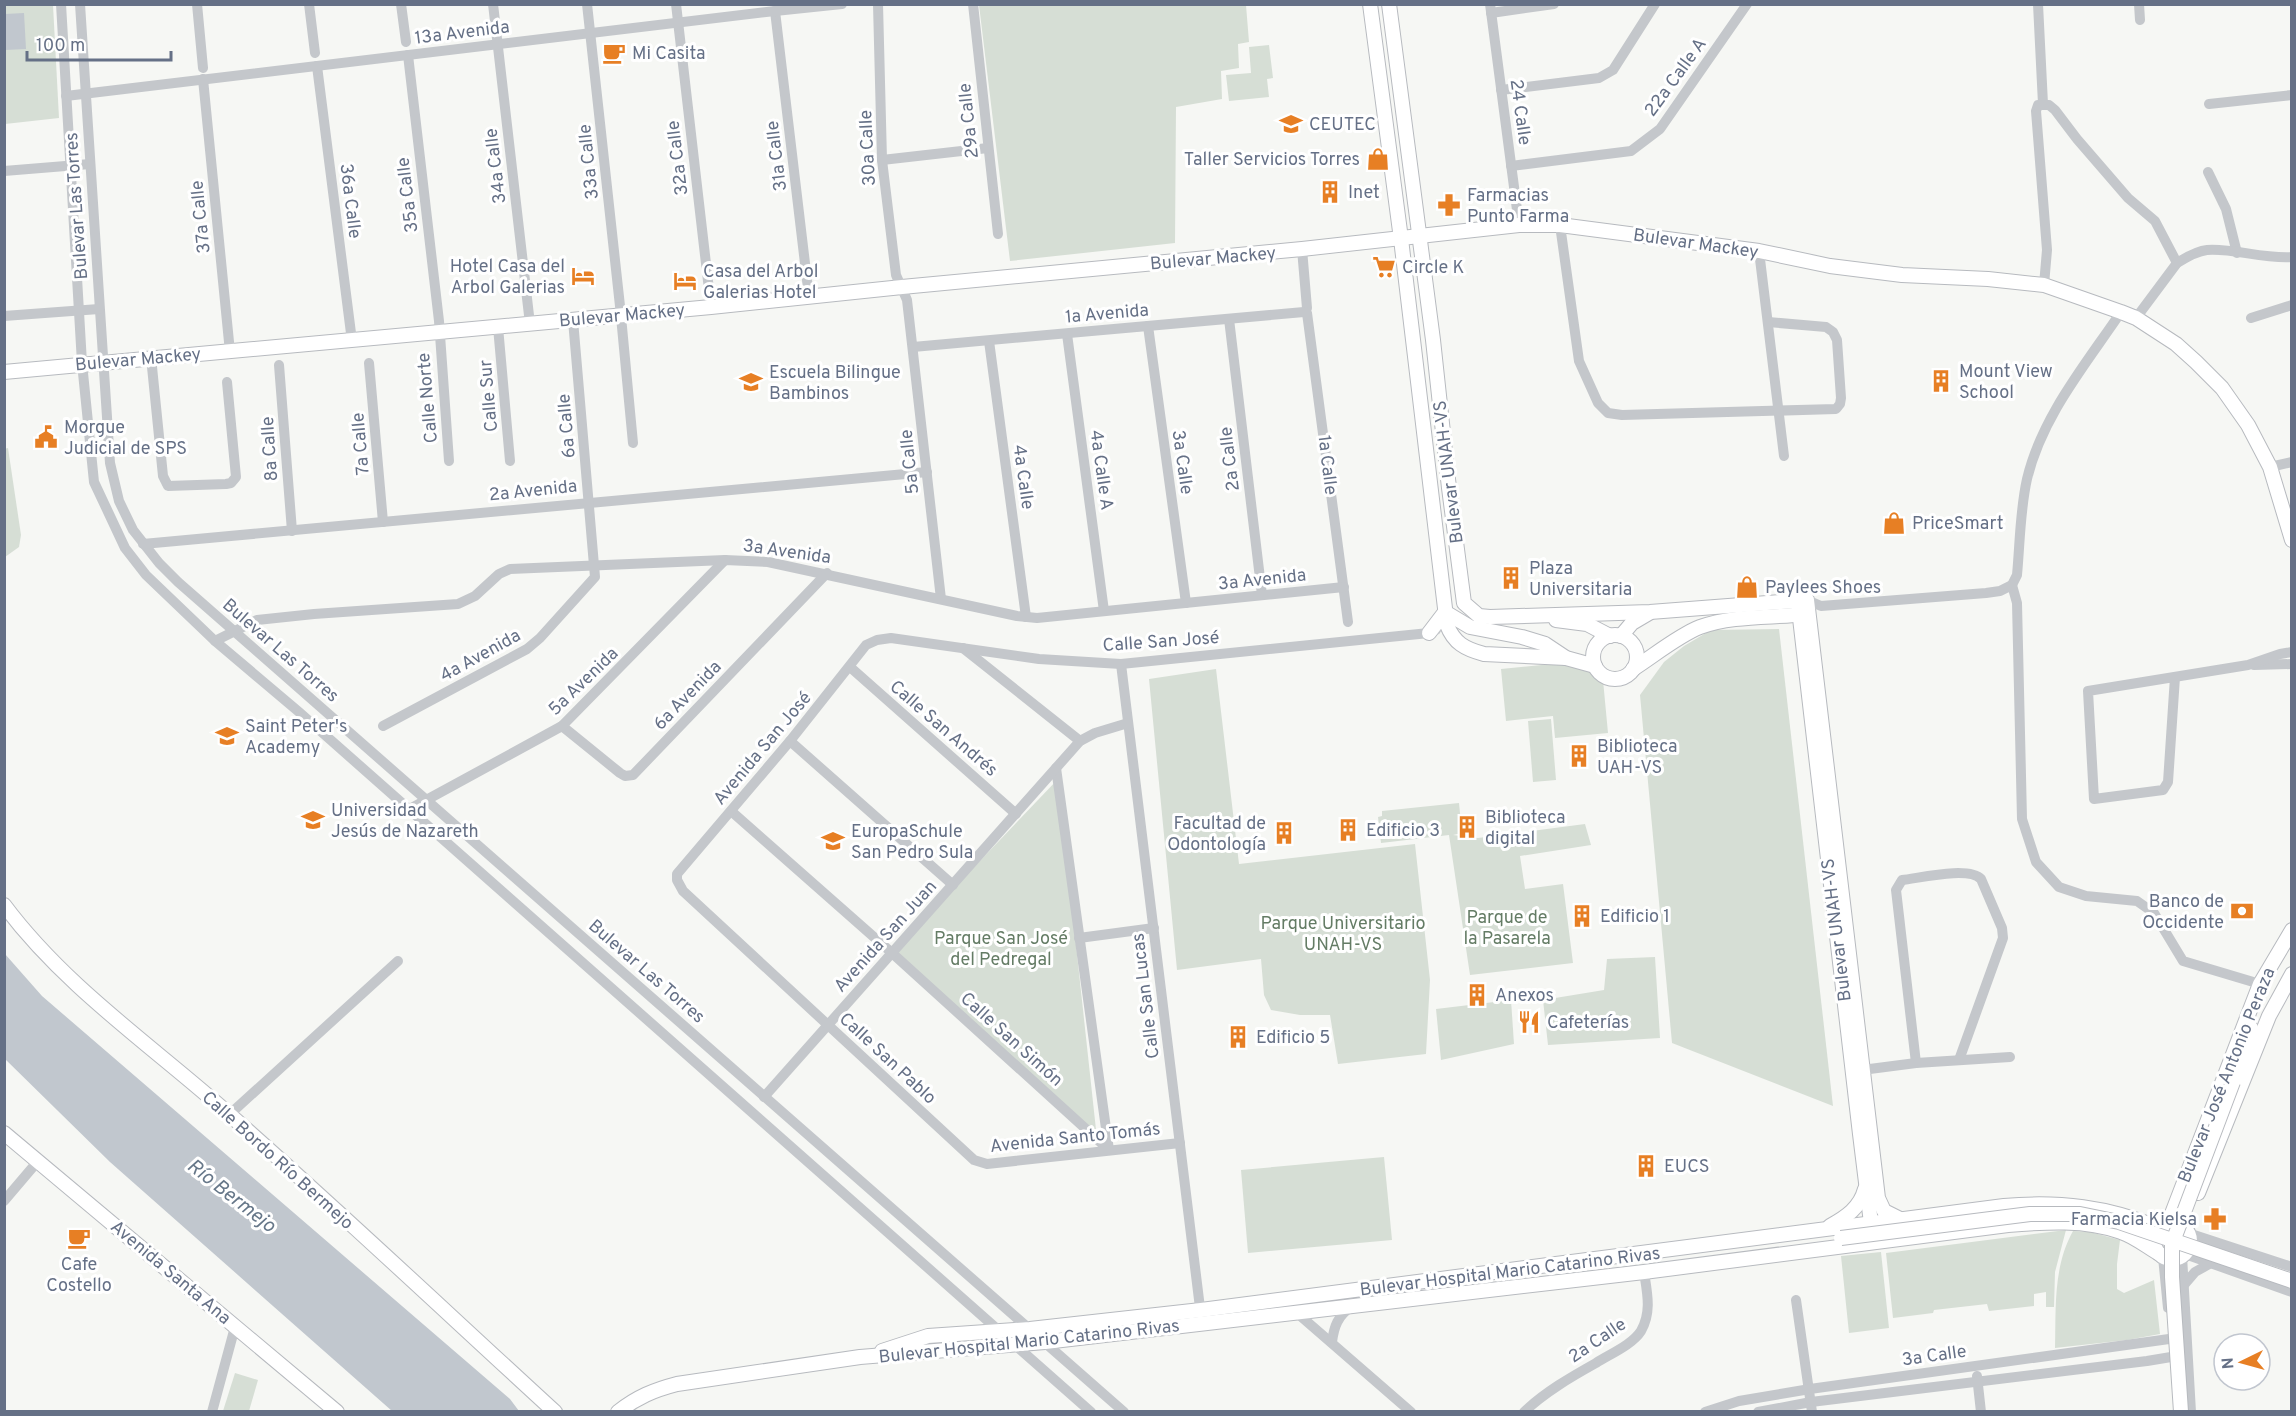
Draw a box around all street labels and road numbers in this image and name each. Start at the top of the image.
street label: 13a Avenida [413,16,511,51]
street label: 22a Calle A [1640,34,1712,122]
street label: 24 Calle [1504,78,1536,147]
street label: 29a Calle [954,82,985,160]
street label: 30a Calle [855,109,882,187]
street label: 32a Calle [662,119,694,197]
street label: 31a Calle [762,119,793,192]
street label: 33a Calle [574,123,605,201]
street label: 34a Calle [480,127,513,205]
street label: Bulevar Las Torres [61,132,94,280]
street label: 35a Calle [392,156,425,234]
street label: 36a Calle [333,162,366,240]
street label: 37a Calle [186,179,217,255]
street label: Bulevar Mackey [1632,224,1760,265]
street label: Bulevar Mackey [1149,243,1277,276]
street label: 1a Avenida [1064,299,1150,330]
street label: Bulevar Mackey [558,300,686,333]
street label: Bulevar Mackey [74,344,202,377]
street label: Calle Norte [413,352,444,444]
street label: Calle Sur [475,359,504,433]
street label: 6a Calle [553,393,582,459]
street label: Bulevar UNAH-VS [1429,399,1470,545]
street label: 7a Calle [347,412,376,476]
street label: 8a Calle [257,416,284,482]
street label: 2a Calle [1215,425,1246,492]
street label: 5a Calle [896,428,925,495]
street label: 3a Calle [1166,428,1197,496]
street label: 4a Calle A [1084,429,1118,512]
street label: 1a Calle [1311,434,1342,496]
street label: 4a Calle [1007,443,1038,511]
street label: 2a Avenida [488,475,578,508]
street label: 3a Avenida [741,535,832,570]
street label: 3a Avenida [1217,564,1307,597]
street label: Bulevar Las Torres [217,594,343,708]
street label: 4a Avenida [436,625,525,688]
street label: Calle San José [1102,627,1220,658]
street label: 5a Avenida [544,643,624,721]
street label: 6a Avenida [649,656,727,736]
street label: Calle San Andrés [884,676,1002,782]
street label: Avenida San José [709,687,817,810]
street label: Bulevar UNAH-VS [1817,857,1858,1003]
street label: Avenida San Juan [830,876,943,998]
street label: Bulevar Las Torres [583,915,709,1029]
street label: Calle San Lucas [1127,932,1166,1060]
street label: Bulevar José Antonio Peraza [2174,964,2281,1187]
street label: Calle San Simón [955,988,1067,1092]
street label: Calle San Pablo [834,1008,940,1110]
street label: Calle Bordo Río Bermejo [198,1086,358,1234]
street label: Avenida Santo Tomás [989,1118,1162,1159]
street label: Avenida Santa Ana [105,1216,235,1330]
street label: Bulevar Hospital Mario Catarino Rivas [1359,1243,1662,1302]
street label: 2a Calle [1564,1314,1631,1369]
street label: Bulevar Hospital Mario Catarino Rivas [878,1315,1181,1370]
street label: 3a Calle [1900,1341,1968,1372]

